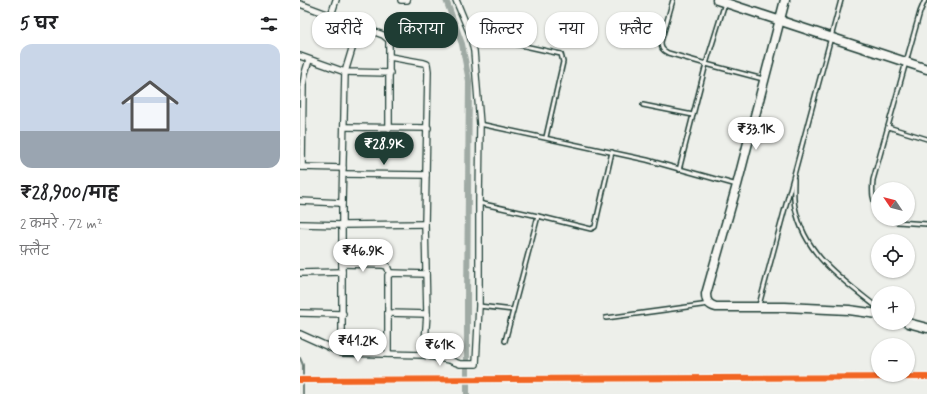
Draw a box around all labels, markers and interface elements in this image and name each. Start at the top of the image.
chip: खरीदें [312,12,376,48]
chip: किराया [384,12,458,48]
chip: फ़िल्टर [466,12,537,48]
chip: नया [545,12,598,48]
chip: फ़्लैट [606,12,666,48]
text: 5 घर [20,13,57,35]
icon: filters [258,13,280,35]
icon: home [114,70,186,142]
pin: ₹33.1K [723,117,789,151]
text: ₹33.1K [737,121,775,138]
pin: ₹28.9K [351,132,417,166]
text: ₹28.9K [364,136,404,153]
text: ₹28,900/माह [20,182,118,204]
north arrow [871,182,915,226]
map controls [871,182,915,382]
text: 2 कमरे · 72 m² [20,216,103,233]
button: locate [871,234,915,278]
pin: ₹46.9K [330,239,396,273]
text: फ़्लैट [20,243,50,260]
text: ₹46.9K [342,243,384,260]
button: + [871,286,915,330]
pin: ₹41.2K [325,329,391,363]
text: ₹41.2K [338,333,378,350]
pin: ₹61K [416,333,464,367]
text: ₹61K [425,337,455,354]
button: − [871,338,915,382]

